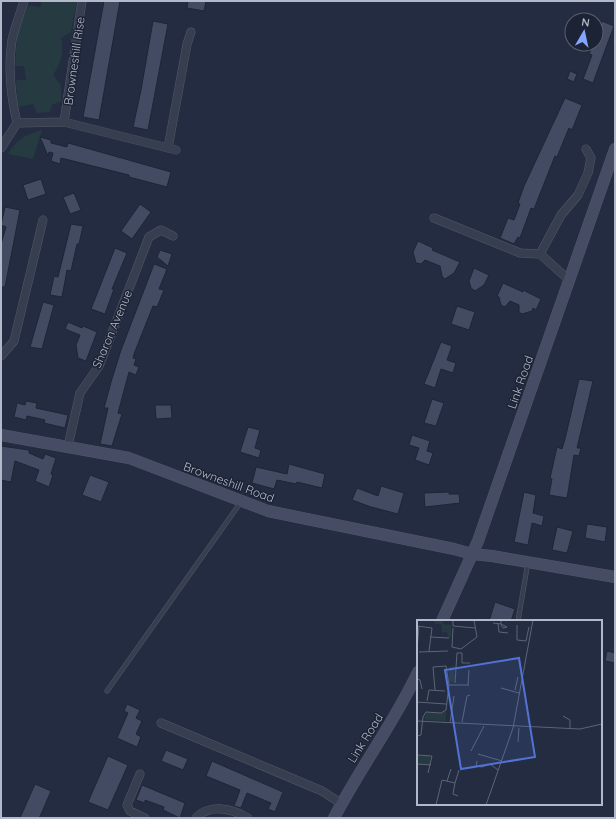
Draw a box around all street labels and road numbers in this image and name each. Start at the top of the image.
street label: Browneshill Rise [60,16,88,106]
street label: Sharon Avenue [89,287,135,370]
street label: Link Road [504,353,536,411]
street label: Browneshill Road [181,459,277,505]
street label: Link Road [344,711,386,765]

